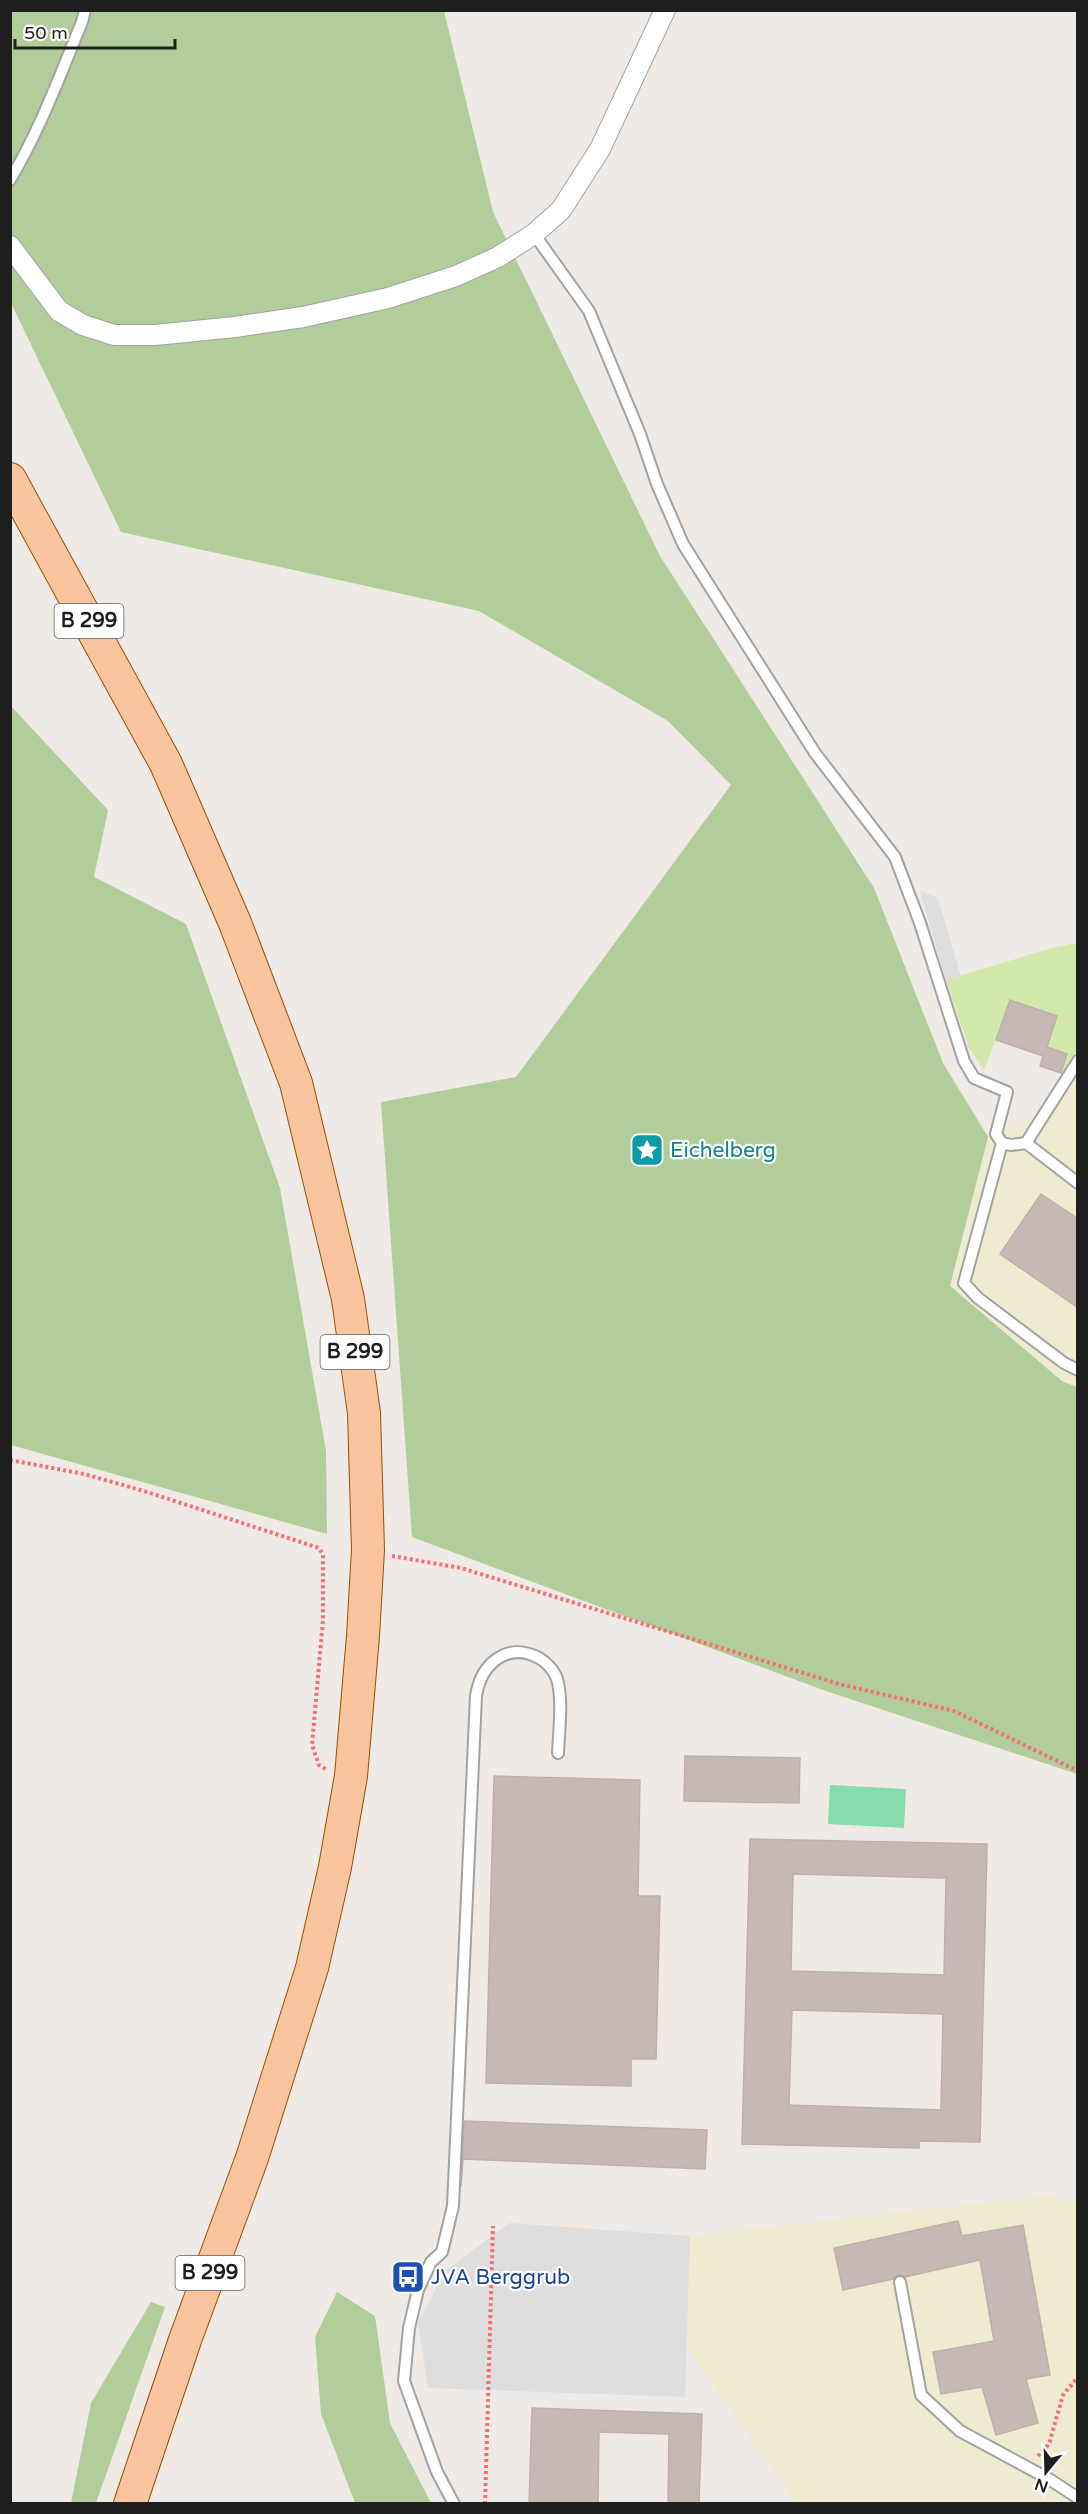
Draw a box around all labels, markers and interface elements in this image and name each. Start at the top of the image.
scale bar [15,12,176,50]
text: 50 m [24,22,68,44]
road number: B 299 [54,604,124,638]
place icon: Eichelberg [629,1132,665,1168]
place label: Eichelberg [670,1138,776,1163]
road number: B 299 [320,1335,389,1369]
road number: B 299 [176,2256,244,2290]
bus stop icon: JVA Berggrub [390,2259,426,2295]
place label: JVA Berggrub [431,2265,570,2290]
north arrow [1016,2442,1076,2502]
text: N [1032,2474,1051,2497]

